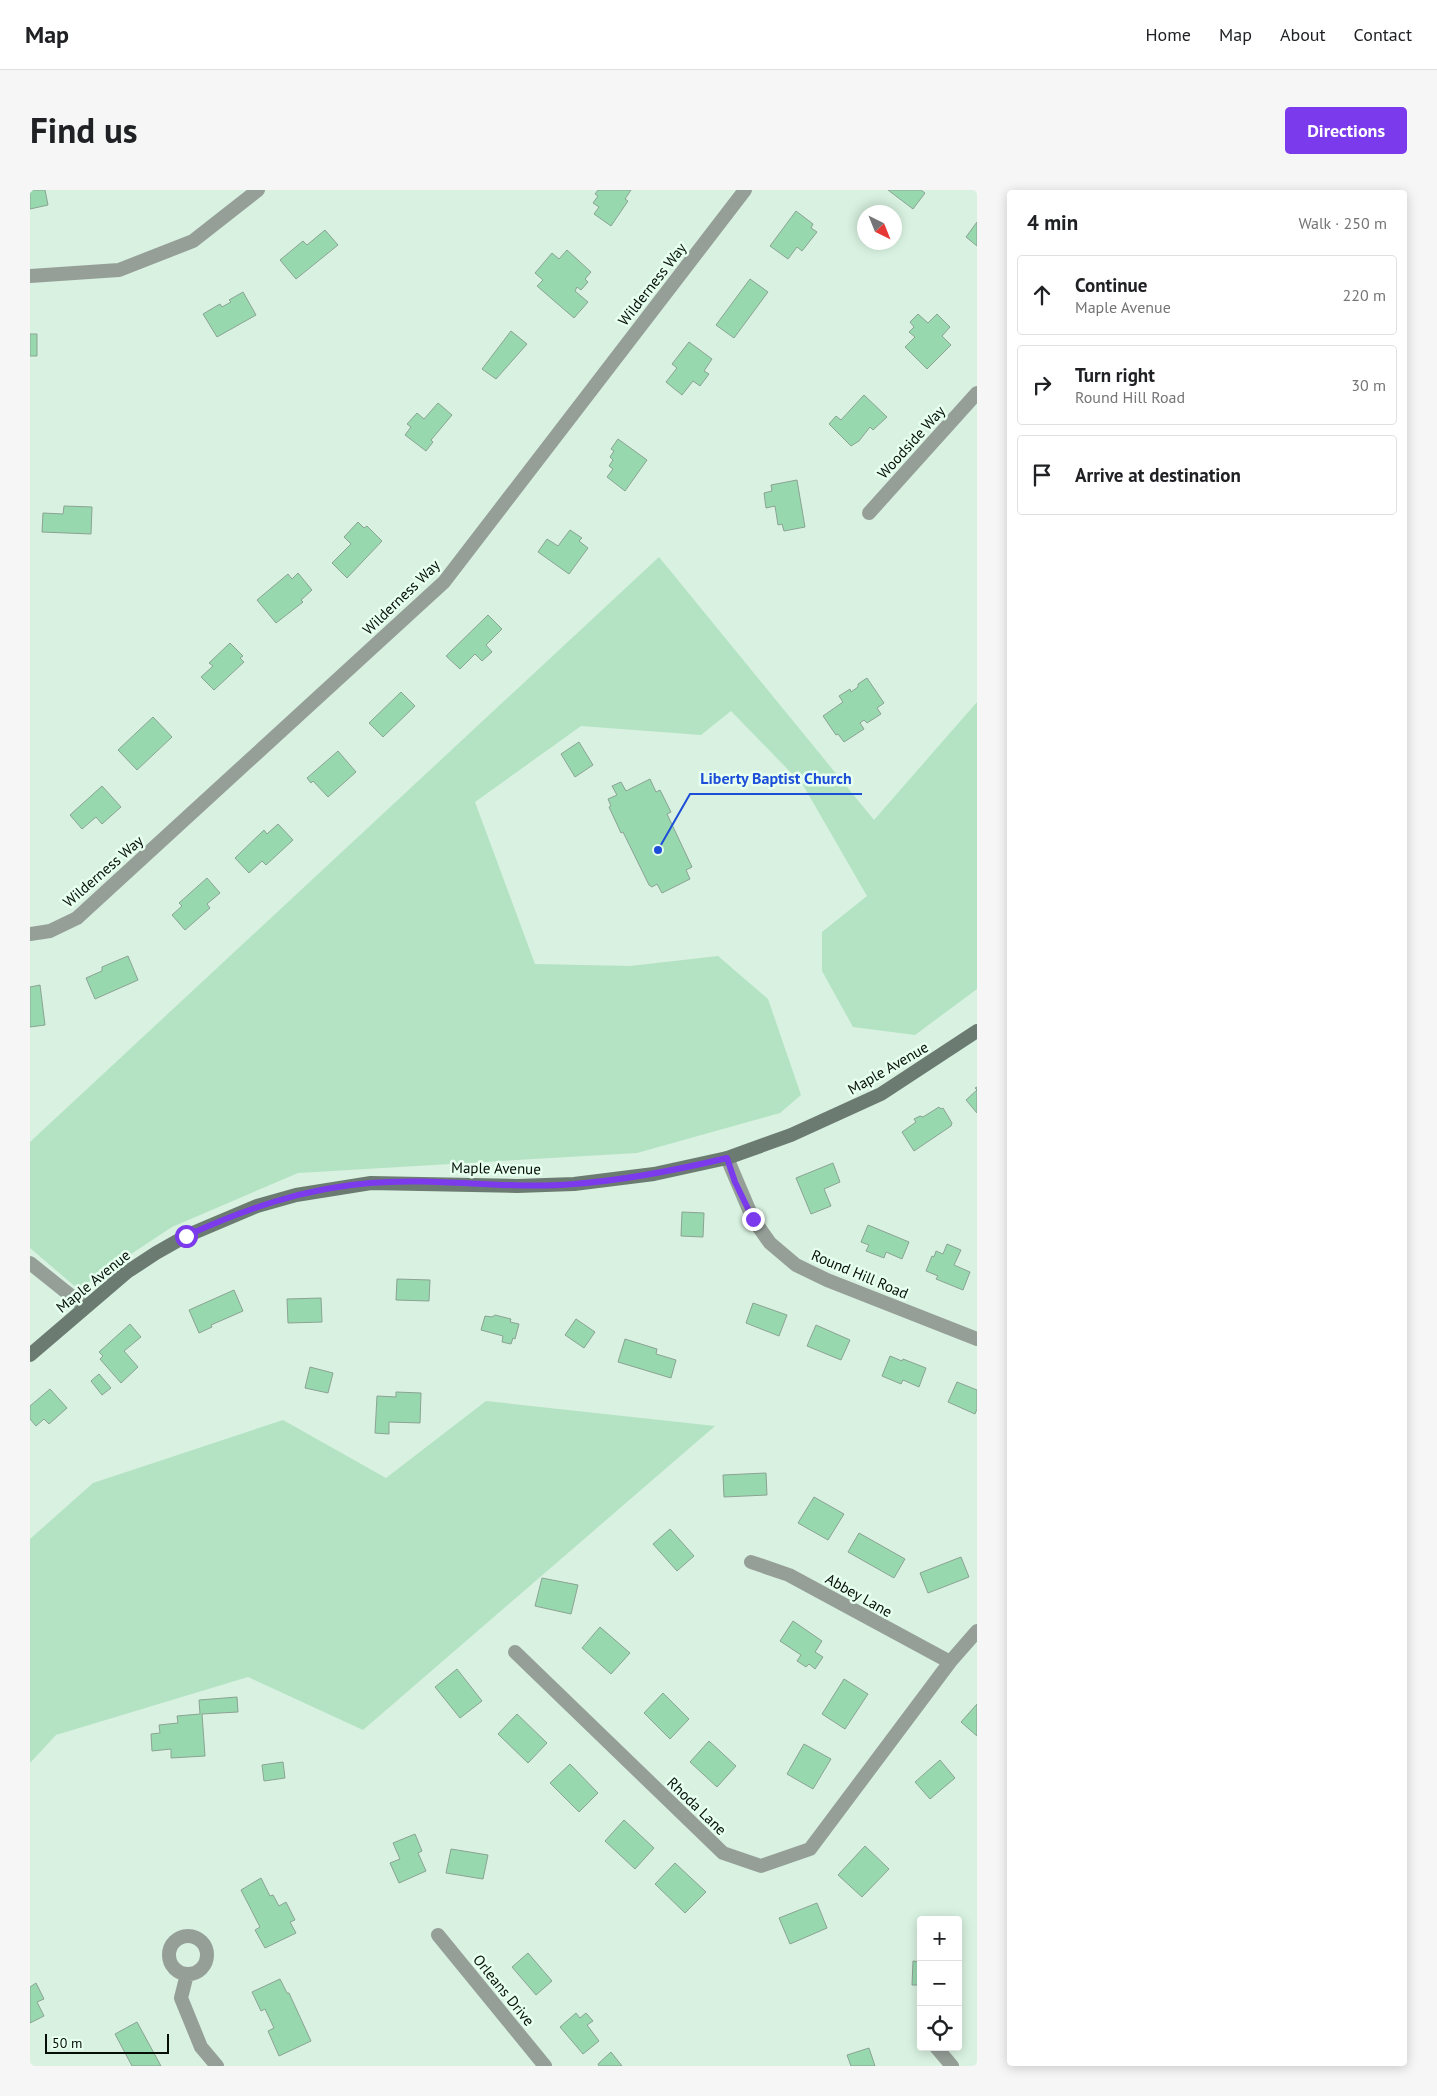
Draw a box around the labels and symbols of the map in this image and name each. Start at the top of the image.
north arrow [857,205,902,250]
street label: Wilderness Way [614,239,690,329]
street label: Woodside Way [873,401,949,483]
street label: Wilderness Way [358,555,444,639]
callout: Liberty Baptist Church [690,763,862,794]
text: Liberty Baptist Church [700,768,852,788]
street label: Wilderness Way [59,831,147,911]
street label: Maple Avenue [844,1037,932,1099]
street label: Maple Avenue [451,1158,541,1178]
route end [742,1208,765,1231]
route start [175,1225,198,1248]
street label: Maple Avenue [52,1245,134,1317]
street label: Round Hill Road [809,1245,911,1303]
street label: Abbey Lane [822,1569,896,1621]
street label: Rhoda Lane [663,1773,731,1839]
street label: Orleans Drive [469,1950,539,2030]
scale bar [45,2031,169,2054]

